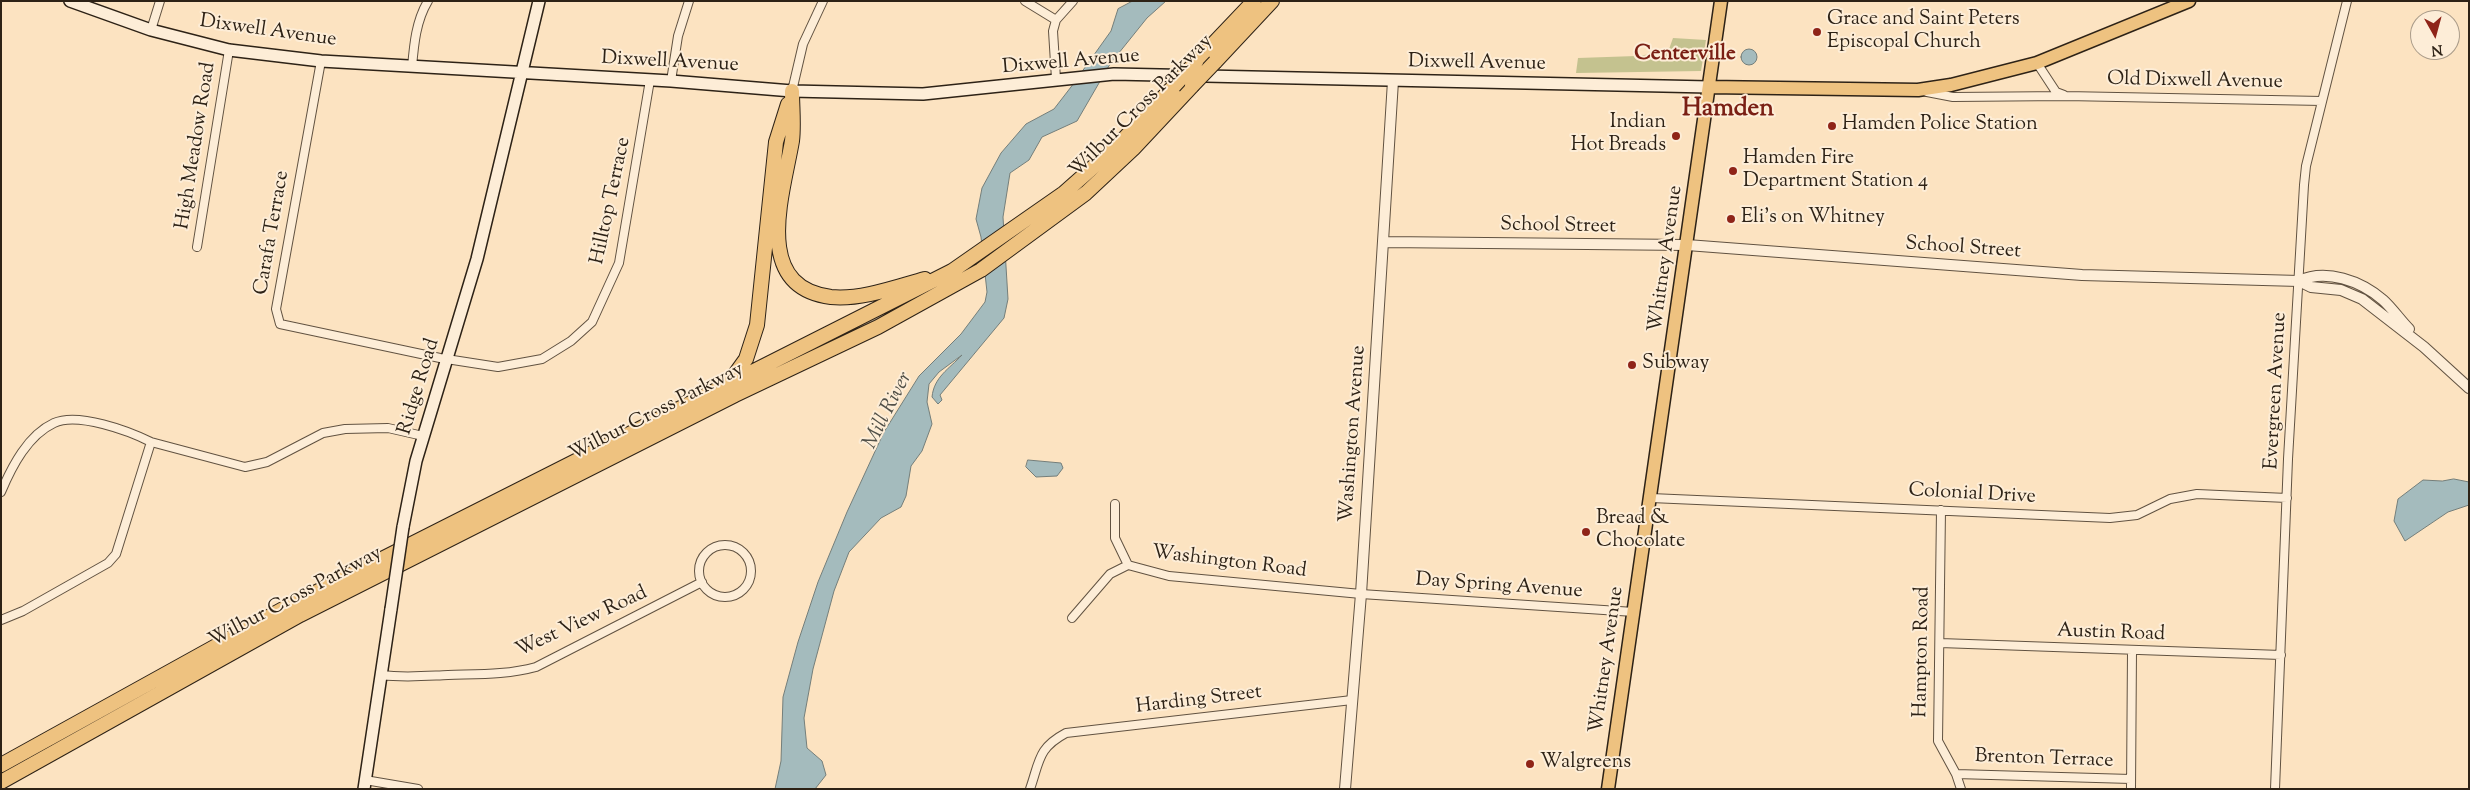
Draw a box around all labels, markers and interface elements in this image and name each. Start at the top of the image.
place label: Grace and Saint Peters Episcopal Church [1827,9,2020,56]
north arrow [2410,10,2460,60]
street label: Dixwell Avenue [198,11,338,53]
marker: Grace and Saint Peters Episcopal Church [1811,26,1823,38]
street label: Wilbur Cross Parkway [1065,30,1219,184]
text: N [2430,38,2443,60]
district label: Centerville [1634,42,1736,68]
street label: Dixwell Avenue [1001,45,1141,81]
street label: Dixwell Avenue [601,47,739,79]
street label: Dixwell Avenue [1408,51,1546,77]
street label: High Meadow Road [172,61,222,231]
street label: Old Dixwell Avenue [2107,68,2283,96]
district label: Hamden [1682,96,1774,126]
place label: Indian Hot Breads [1571,112,1666,159]
place label: Hamden Police Station [1842,114,2038,138]
marker: Hamden Police Station [1826,120,1838,132]
marker: Indian Hot Breads [1670,130,1682,142]
street label: Hilltop Terrace [587,135,637,267]
place label: Hamden Fire Department Station 4 [1743,148,1928,195]
marker: Hamden Fire Department Station 4 [1727,165,1739,177]
street label: Carafa Terrace [250,169,296,297]
street label: Whitney Avenue [1645,184,1689,334]
place label: Eli's on Whitney [1741,207,1885,231]
marker: Eli's on Whitney [1725,213,1737,225]
street label: School Street [1500,214,1616,240]
street label: School Street [1904,233,2022,265]
street label: Evergreen Avenue [2261,312,2293,470]
street label: Ridge Road [394,336,446,438]
street label: Washington Avenue [1336,345,1372,523]
place label: Subway [1642,353,1709,377]
street label: Wilbur Cross Parkway [566,359,748,467]
marker: Subway [1626,359,1638,371]
water label: Mill River [859,368,919,454]
street label: Colonial Drive [1908,480,2036,510]
place label: Bread & Chocolate [1596,508,1685,555]
marker: Bread & Chocolate [1580,526,1592,538]
street label: Wilbur Cross Parkway [205,542,387,654]
street label: Washington Road [1150,542,1308,584]
street label: Day Spring Avenue [1415,569,1583,605]
street label: West View Road [512,582,652,664]
street label: Whitney Avenue [1586,585,1630,735]
street label: Hampton Road [1910,586,1936,718]
street label: Austin Road [2056,620,2166,648]
street label: Harding Street [1135,681,1263,721]
street label: Brenton Terrace [1974,746,2114,774]
place label: Walgreens [1540,752,1631,776]
marker: Walgreens [1524,758,1536,770]

